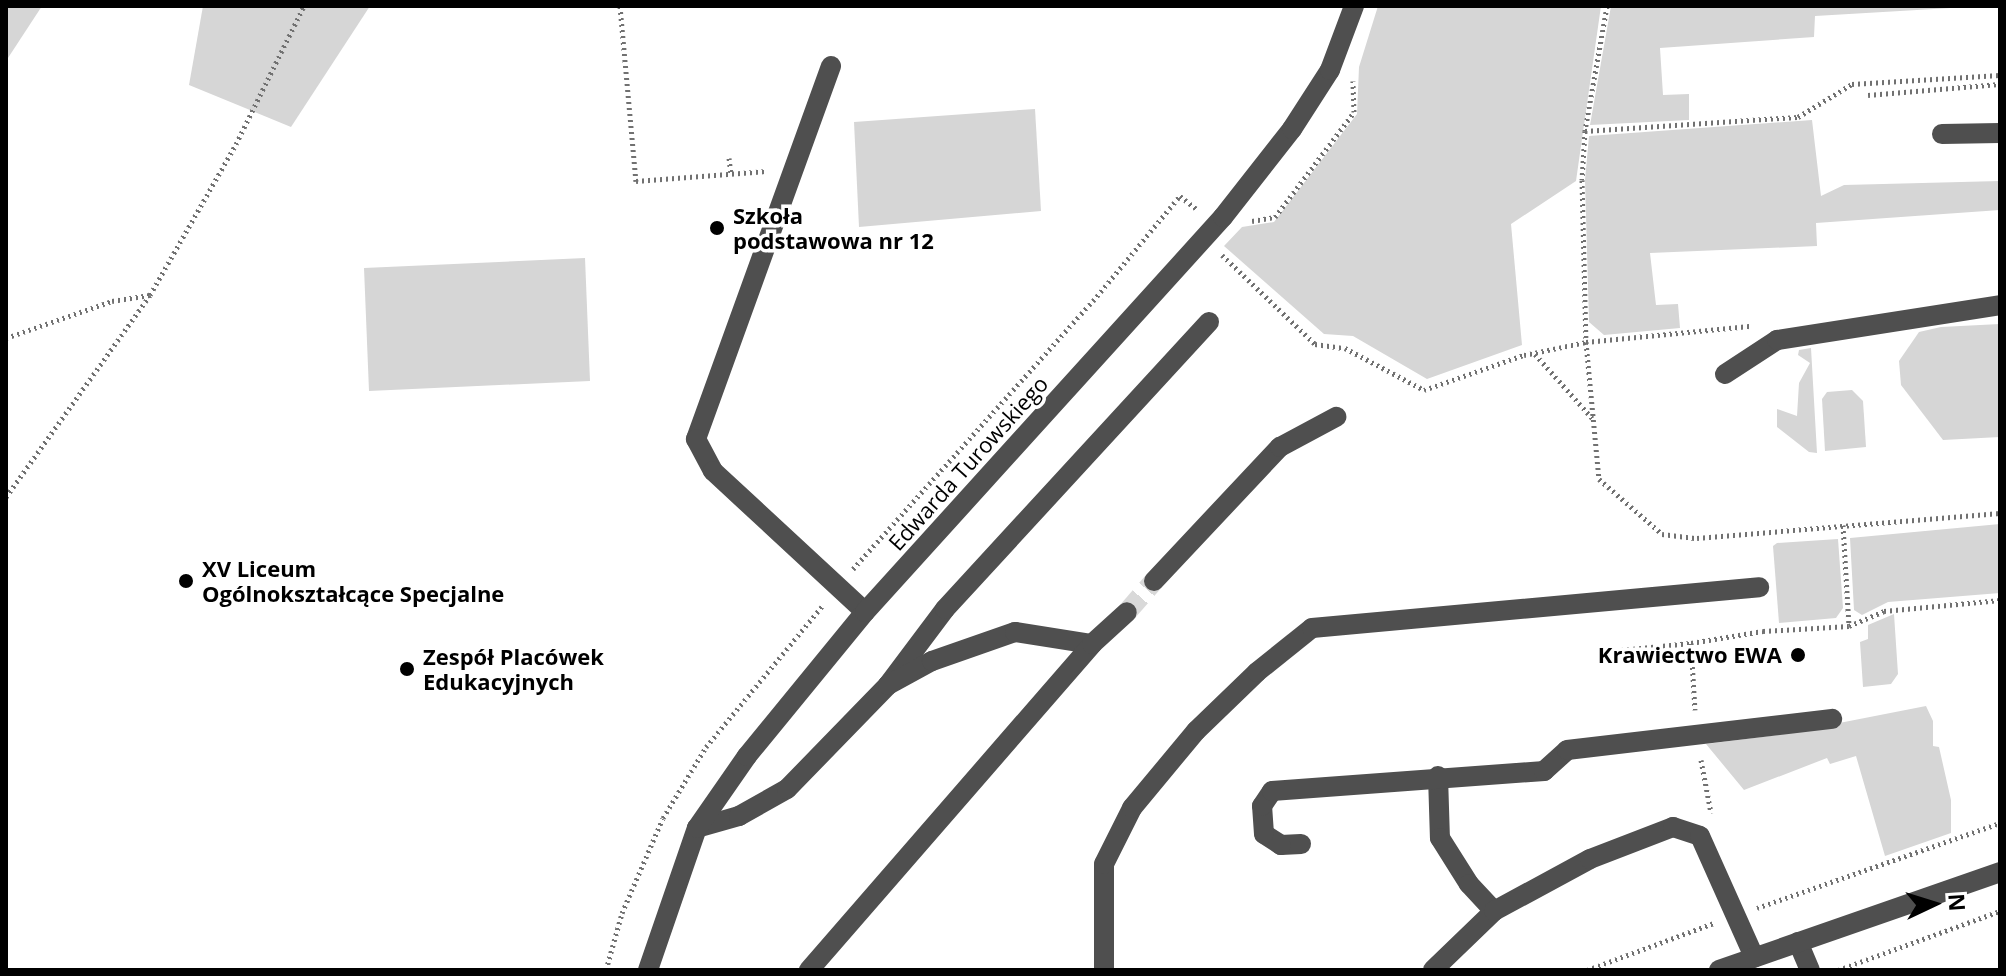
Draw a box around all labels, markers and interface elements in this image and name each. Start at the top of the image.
place label: Szkoła podstawowa nr 12 [733,202,934,254]
marker: Szkoła podstawowa nr 12 [708,219,726,237]
street label: Edwarda Turowskiego [883,370,1053,556]
place label: XV Liceum Ogólnokształcące Specjalne [202,555,504,606]
marker: XV Liceum Ogólnokształcące Specjalne [177,572,195,590]
place label: Krawiectwo EWA [1598,642,1782,668]
place label: Zespół Placówek Edukacyjnych [423,643,604,694]
marker: Krawiectwo EWA [1789,646,1807,664]
marker: Zespół Placówek Edukacyjnych [398,660,416,678]
north arrow [1894,864,1974,944]
text: N [1942,892,1974,912]

